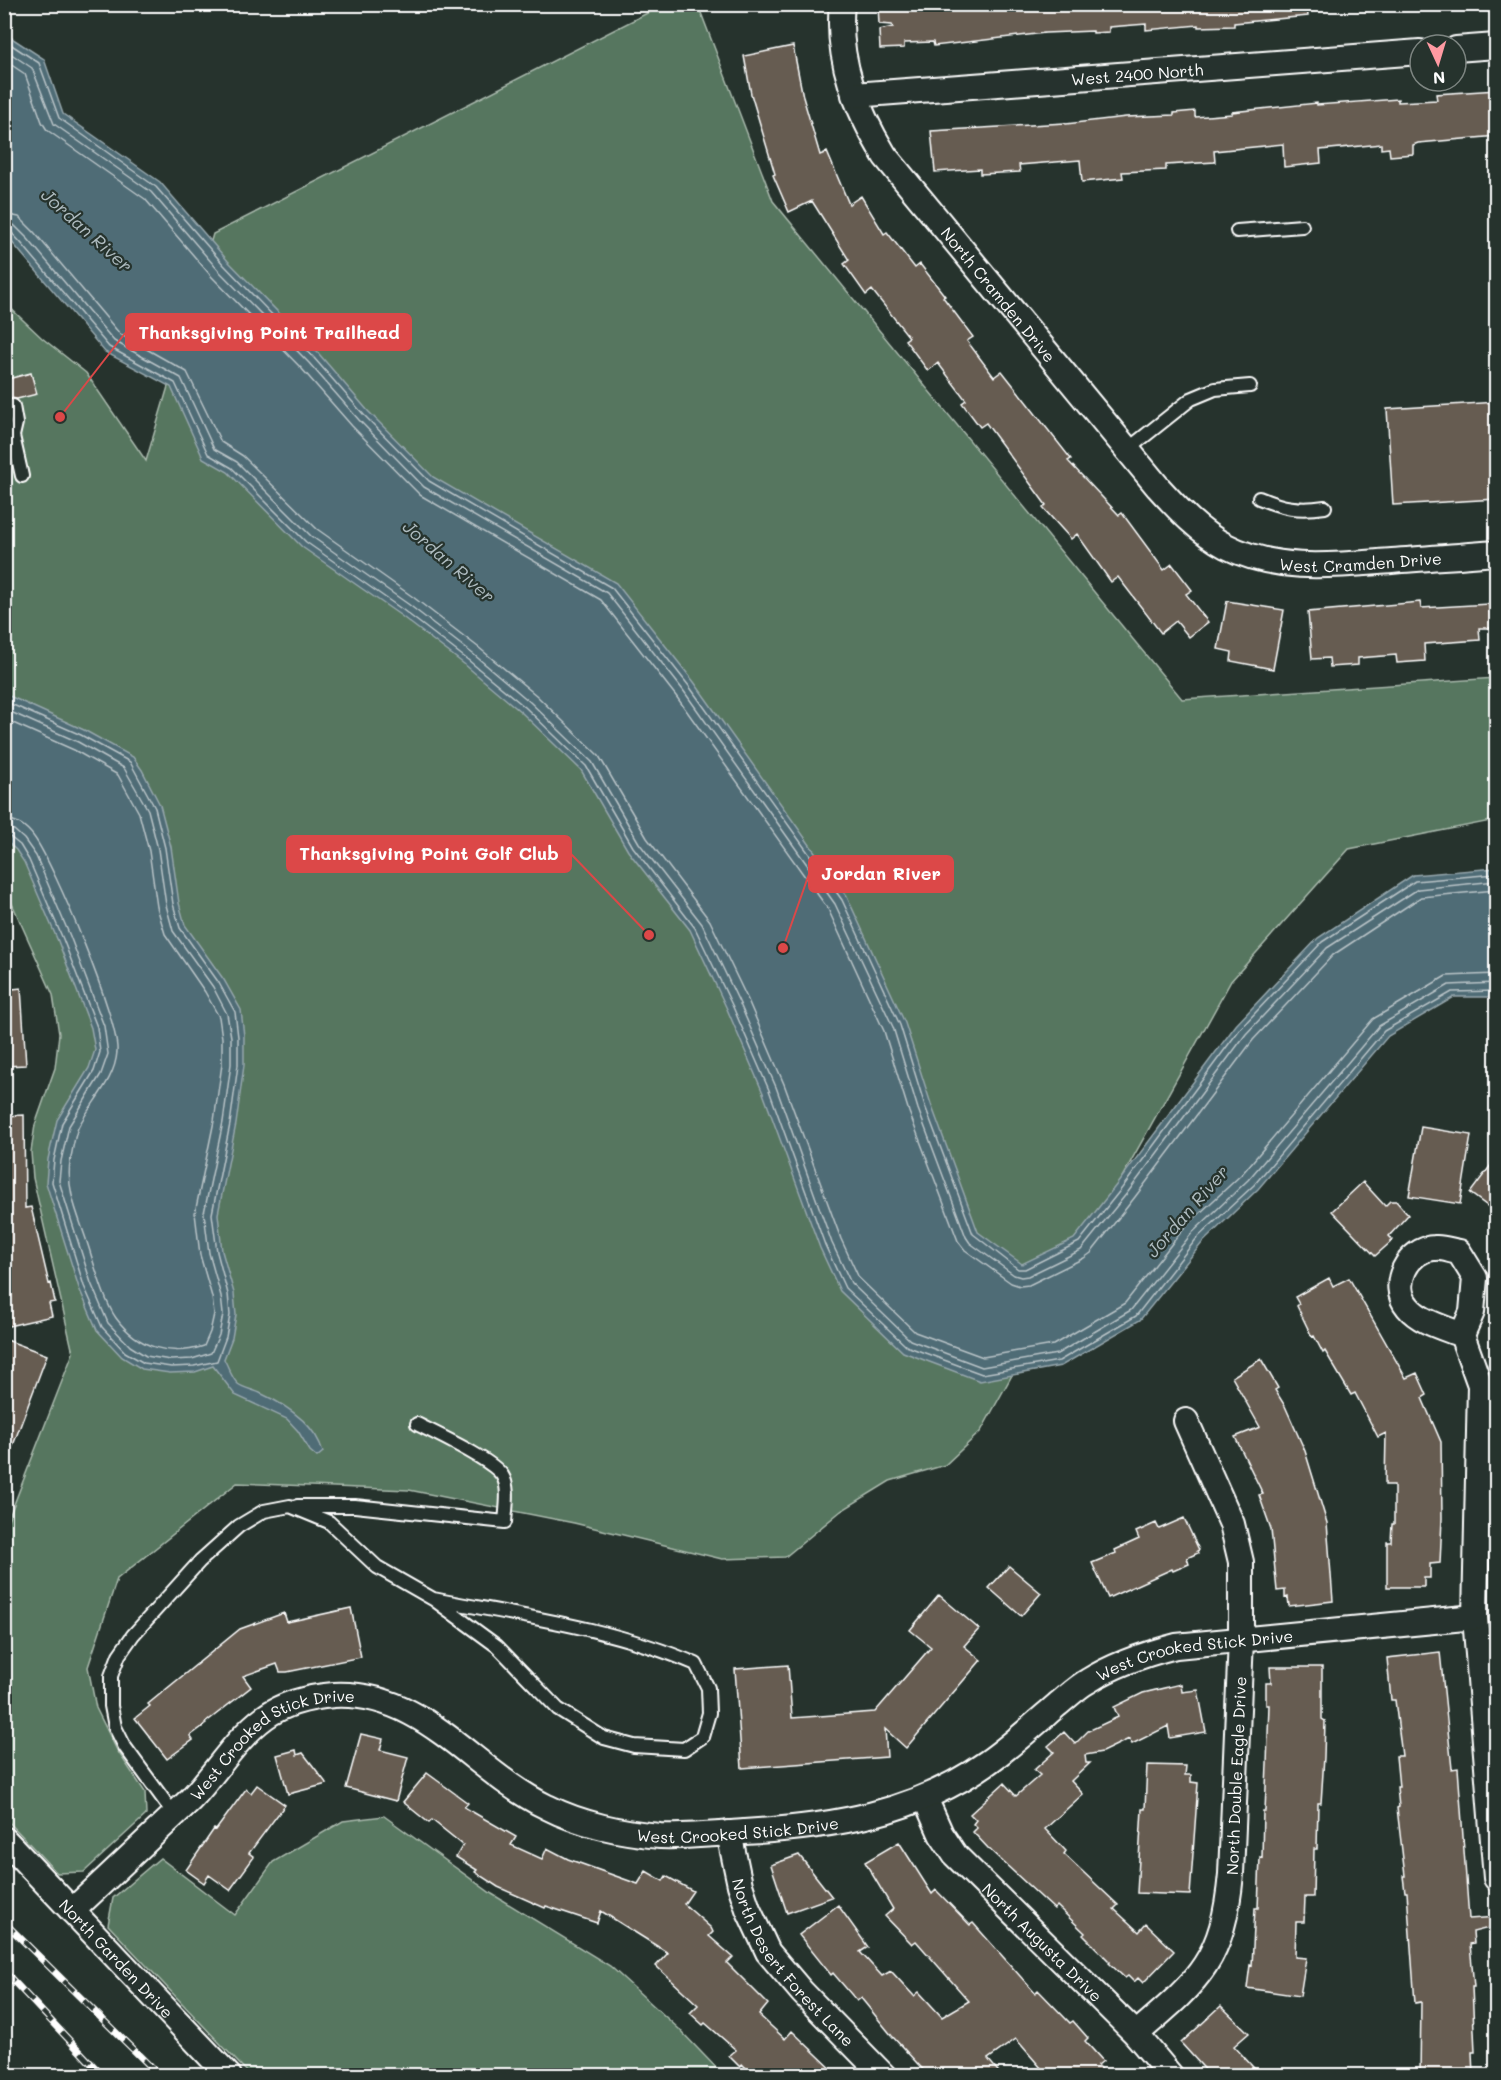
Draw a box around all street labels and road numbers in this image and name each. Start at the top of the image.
street label: West 2400 North [1070,58,1204,89]
street label: North Cramden Drive [937,222,1061,366]
street label: West Cramden Drive [1278,547,1442,576]
street label: West Crooked Stick Drive [1092,1624,1294,1685]
street label: North Double Eagle Drive [1220,1676,1250,1875]
street label: West Crooked Stick Drive [185,1684,356,1804]
street label: West Crooked Stick Drive [636,1811,840,1847]
street label: North Desert Forest Lane [728,1876,859,2050]
street label: North Augusta Drive [978,1878,1107,2006]
street label: North Garden Drive [55,1894,179,2022]

